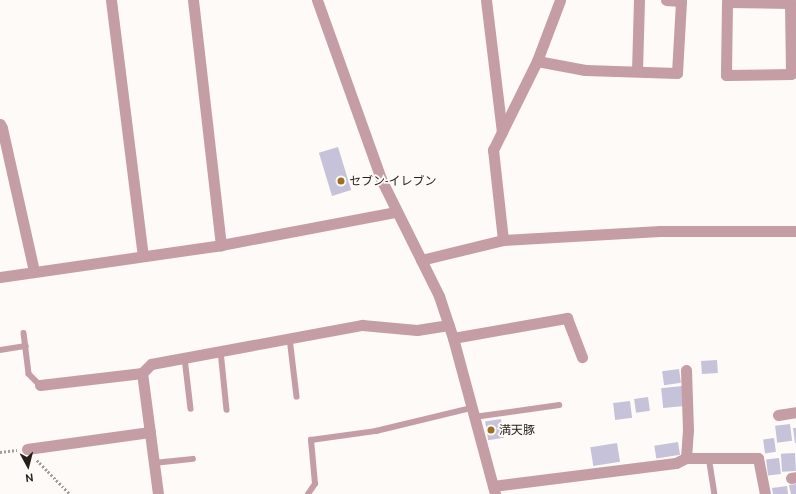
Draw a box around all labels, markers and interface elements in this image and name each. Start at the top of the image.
place label: セブン-イレブン [349,174,436,188]
marker: セブン-イレブン [336,176,346,186]
place label: 満天豚 [499,423,535,437]
marker: 満天豚 [486,425,496,435]
north arrow [8,446,48,486]
text: N [25,471,34,484]

